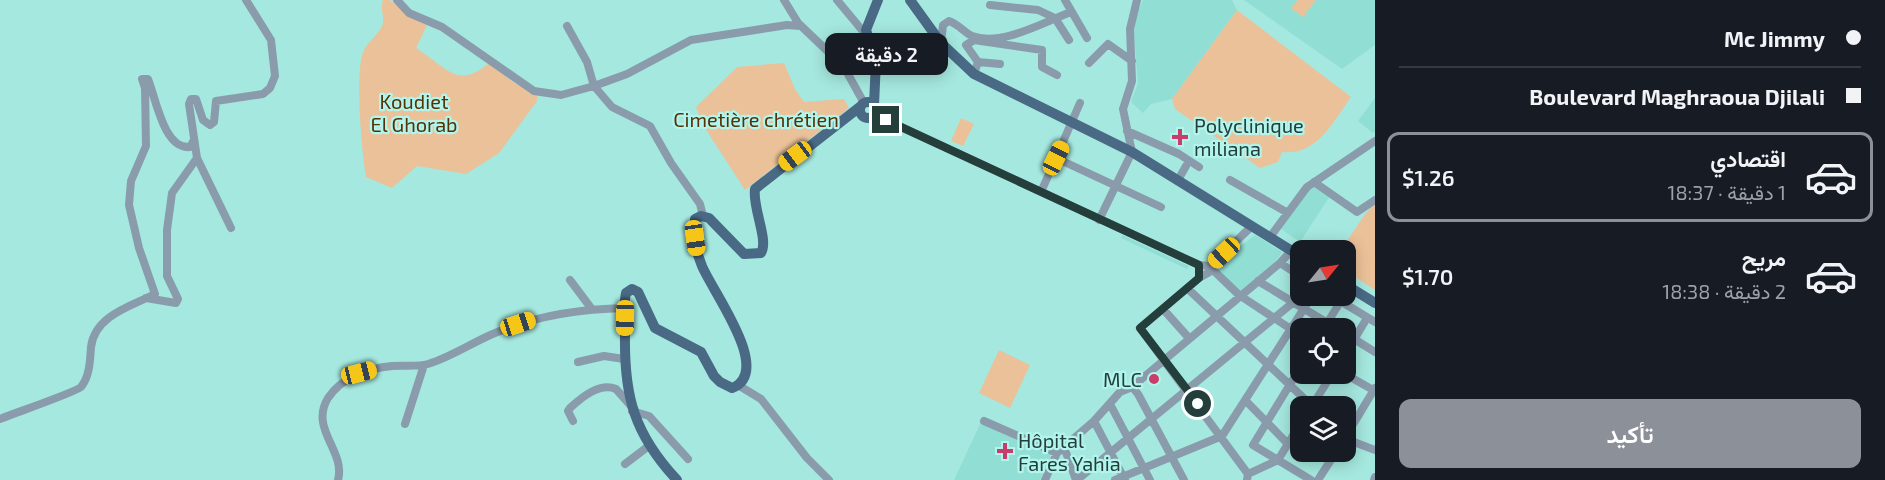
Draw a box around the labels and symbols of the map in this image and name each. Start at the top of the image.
callout: 2 دقيقة [824,33,948,75]
park label: Koudiet El Ghorab [370,89,458,136]
route end [872,106,899,133]
park label: Cimetière chrétien [673,107,839,131]
place label: Polyclinique miliana [1194,113,1304,160]
marker: Polyclinique miliana [1171,128,1189,146]
car [775,138,815,174]
car [1040,138,1072,178]
car [684,219,706,257]
car [1205,234,1243,272]
north arrow [1290,240,1356,306]
car [616,300,634,336]
car [498,310,538,338]
car [339,360,379,386]
place label: MLC [1103,367,1142,391]
marker: MLC [1147,372,1161,386]
route start [1184,390,1211,417]
place label: Hôpital Fares Yahia [1018,428,1121,475]
marker: Hôpital Fares Yahia [996,442,1014,460]

